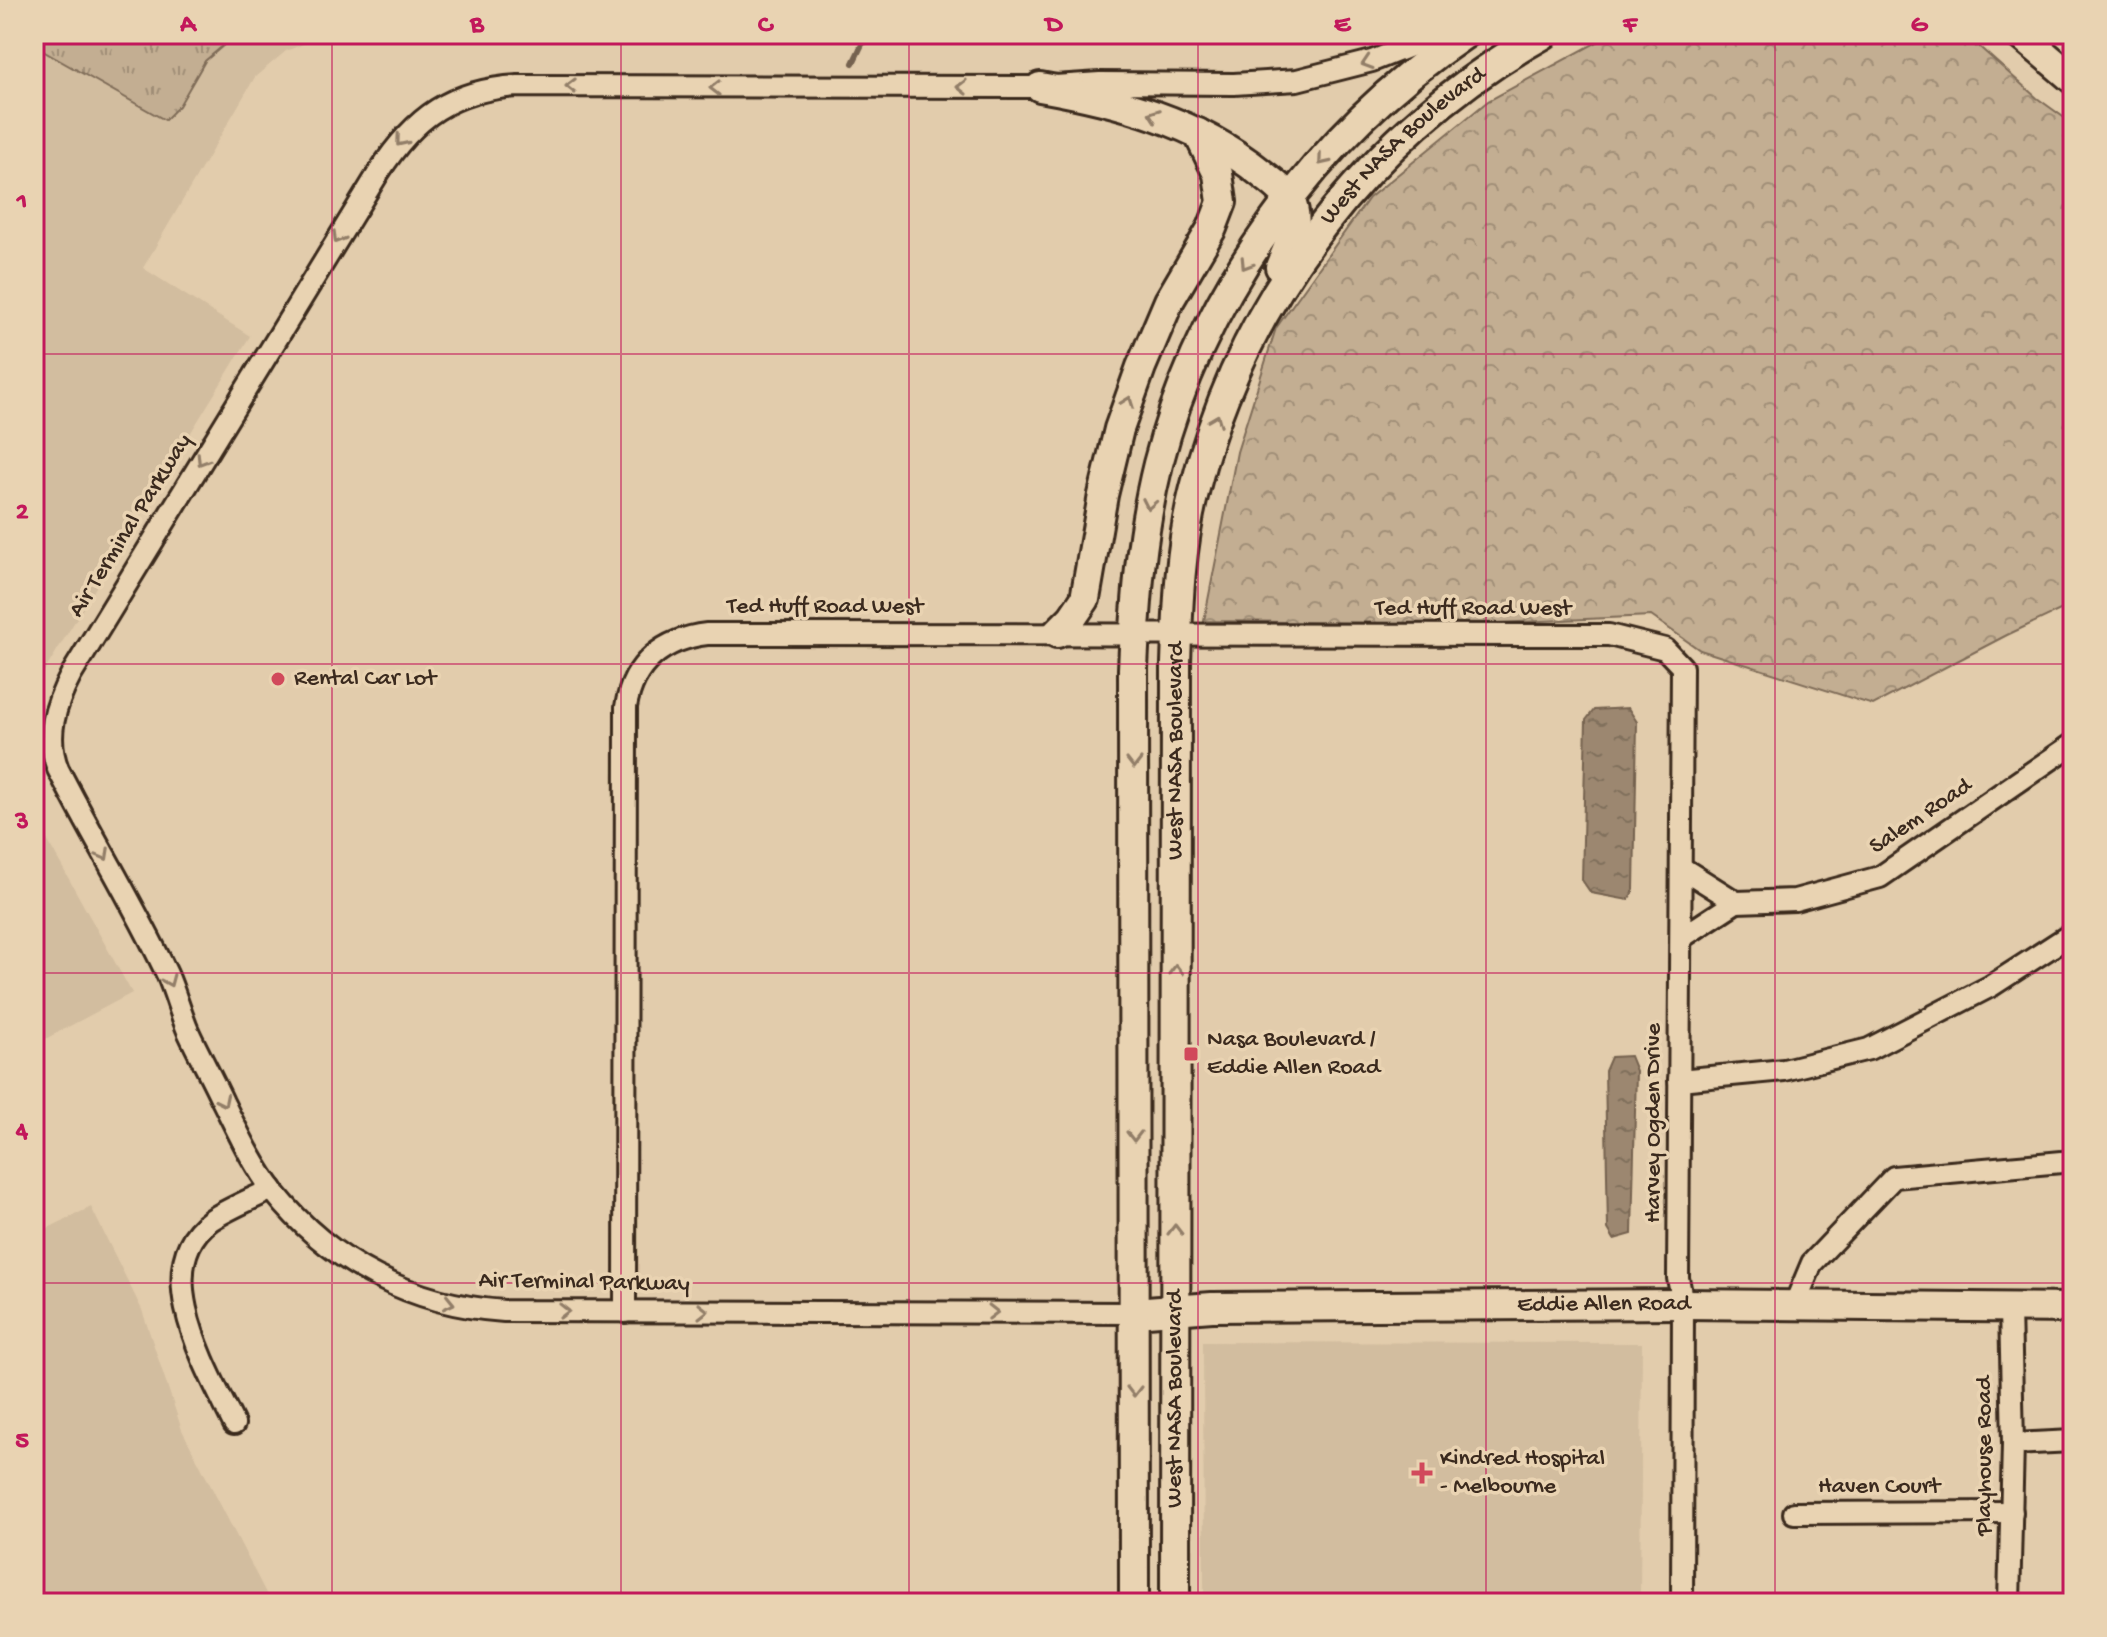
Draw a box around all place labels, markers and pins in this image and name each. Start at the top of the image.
place label: Rental Car Lot [294,665,438,694]
marker: Rental Car Lot [269,670,287,688]
place label: Nasa Boulevard / Eddie Allen Road [1207,1026,1382,1083]
marker: Nasa Boulevard / Eddie Allen Road [1182,1045,1200,1063]
place label: Kindred Hospital - Melbourne [1440,1445,1605,1502]
marker: Kindred Hospital - Melbourne [1411,1462,1433,1484]

